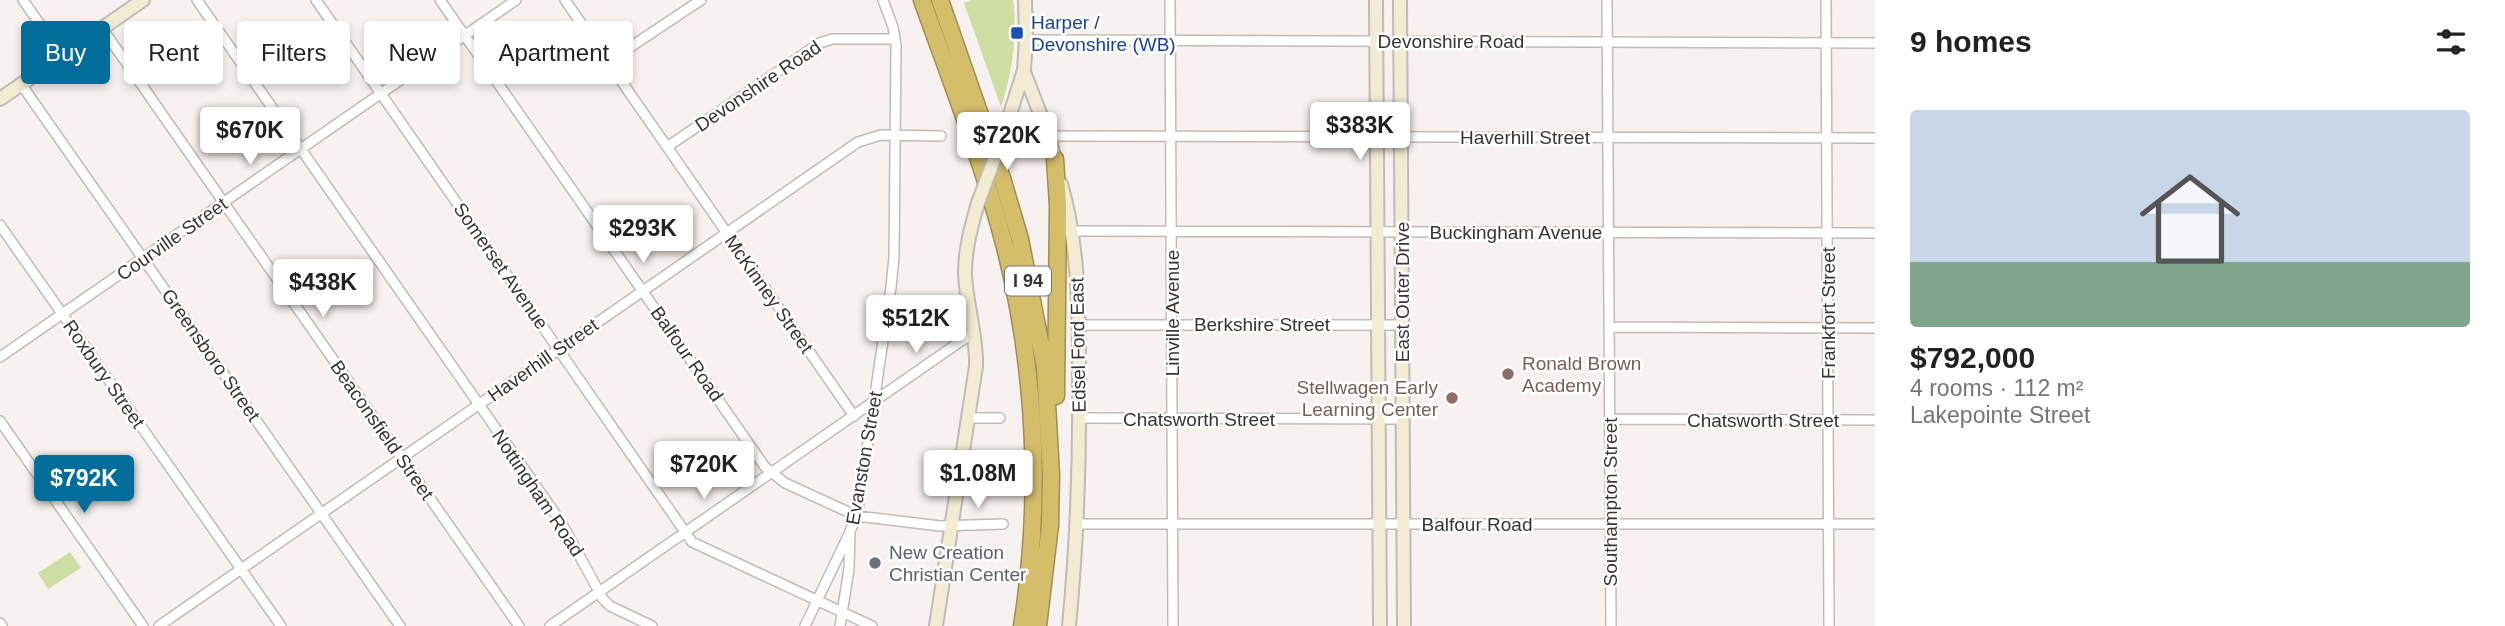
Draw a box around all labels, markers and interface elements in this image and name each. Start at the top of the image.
place label: Harper / Devonshire (WB) [1031,12,1176,55]
chip: Buy [21,21,110,84]
chip: Rent [124,21,223,84]
chip: Filters [237,21,350,84]
chip: New [364,21,460,84]
chip: Apartment [474,21,633,84]
icon: filters [2432,23,2470,61]
marker: Harper / Devonshire (WB) [1009,25,1025,41]
text: 9 homes [1910,25,2032,58]
street label: Devonshire Road [1378,31,1524,52]
street label: Devonshire Road [691,36,825,136]
pin: $383K [1311,102,1409,162]
pin: $670K [201,108,299,167]
text: $383K [1326,112,1394,138]
pin: $720K [958,113,1056,172]
text: $670K [216,117,284,143]
text: $720K [973,122,1041,148]
street label: Haverhill Street [1460,127,1591,148]
icon: home [2127,156,2253,282]
street label: Courville Street [113,193,232,285]
street label: Somerset Avenue [449,199,553,333]
pin: $293K [594,205,692,265]
text: $293K [609,215,677,241]
street label: East Outer Drive [1392,222,1413,362]
street label: Buckingham Avenue [1430,222,1602,243]
street label: McKinney Street [720,231,818,358]
street label: Frankfort Street [1818,246,1839,379]
street label: Linville Avenue [1162,250,1183,376]
pin: $438K [274,260,372,319]
road number: I 94 [1005,267,1051,296]
text: $438K [289,269,357,295]
street label: Edsel Ford East [1066,277,1090,413]
street label: Greensboro Street [158,285,265,426]
pin: $512K [867,296,965,355]
street label: Balfour Road [647,303,727,405]
text: $512K [882,305,950,331]
street label: Haverhill Street [484,314,603,406]
street label: Berkshire Street [1194,314,1331,335]
street label: Roxbury Street [59,316,149,433]
text: $792,000 [1910,341,2035,374]
place label: Ronald Brown Academy [1522,353,1641,396]
street label: Beaconsfield Street [326,356,438,504]
marker: Ronald Brown Academy [1500,366,1516,382]
text: 4 rooms · 112 m² [1910,375,2083,401]
place label: Stellwagen Early Learning Center [1296,377,1439,420]
street label: Evanston Street [842,389,886,526]
marker: Stellwagen Early Learning Center [1444,390,1460,406]
text: Lakepointe Street [1910,402,2090,428]
street label: Chatsworth Street [1123,409,1276,430]
street label: Chatsworth Street [1687,410,1840,431]
street label: Southampton Street [1600,417,1621,587]
street label: Nottingham Road [488,426,588,560]
pin: $720K [655,442,753,501]
pin: $1.08M [921,450,1035,510]
text: $720K [670,451,738,477]
pin: $792K [35,456,133,515]
text: $1.08M [940,460,1016,486]
text: $792K [50,465,118,491]
street label: Balfour Road [1422,514,1532,535]
place label: New Creation Christian Center [889,542,1027,585]
marker: New Creation Christian Center [867,555,883,571]

